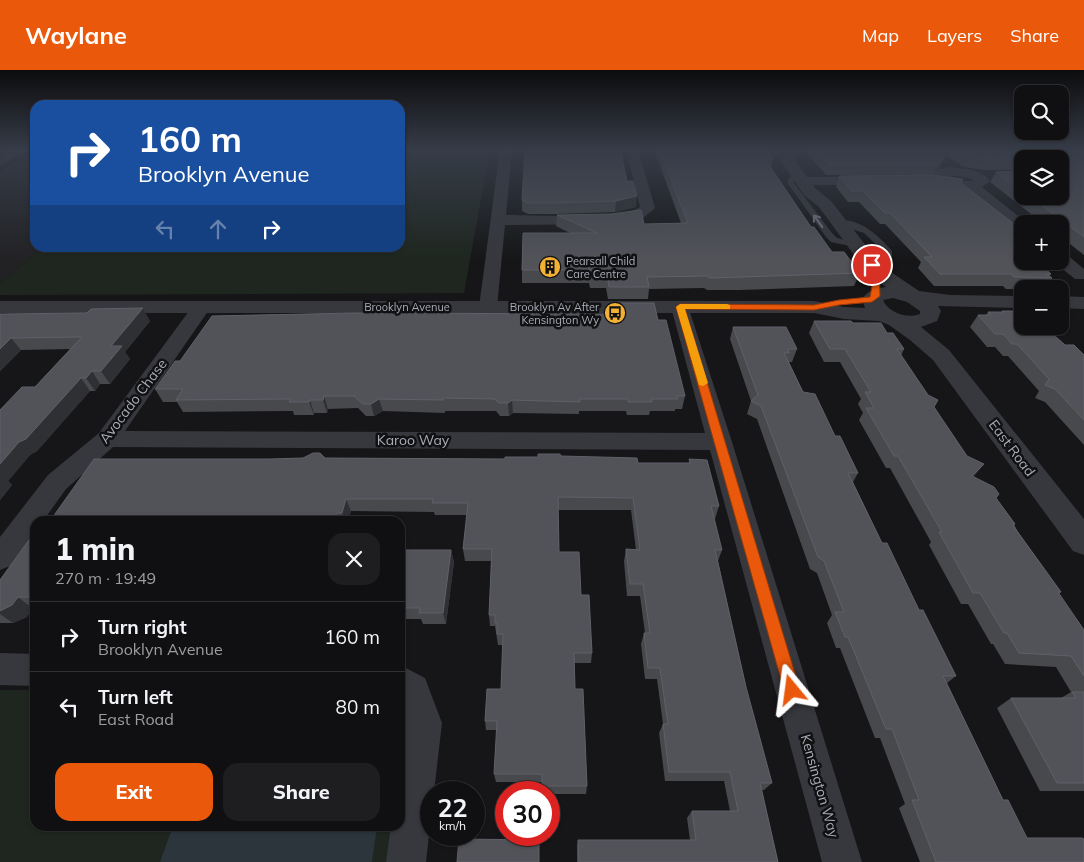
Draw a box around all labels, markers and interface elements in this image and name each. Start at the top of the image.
text: Waylane [25,20,127,50]
text: Map [862,24,899,47]
text: Layers [927,24,982,47]
text: Share [1010,24,1059,47]
map controls [1014,85,1069,335]
button: search [1014,85,1069,140]
text: 160 m [138,117,242,161]
icon: right [55,120,120,185]
button: layers [1014,150,1069,205]
text: Brooklyn Avenue [138,160,309,188]
icon: left [151,215,179,243]
icon: ahead [204,215,232,243]
icon: right [257,215,285,243]
one-way arrow [813,215,824,228]
button: + [1014,215,1069,270]
pin [851,244,893,286]
icon: arrive [858,251,886,279]
place label: Pearsall Child Care Centre [566,254,635,281]
building icon: Pearsall Child Care Centre [538,255,562,279]
button: − [1014,280,1069,335]
street label: Brooklyn Avenue [364,300,450,314]
place label: Brooklyn Av After Kensington Wy [510,300,599,327]
bus stop icon: Brooklyn Av After Kensington Wy [603,301,627,325]
street label: Avocado Chase [95,355,171,447]
street label: East Road [985,416,1039,480]
street label: Karoo Way [377,431,450,449]
text: 1 min [55,530,135,568]
button: close [328,533,380,585]
text: 270 m · 19:49 [55,568,156,588]
text: Turn right [98,615,187,639]
icon: right [55,623,83,651]
text: 160 m [324,625,380,649]
text: Brooklyn Avenue [98,639,223,659]
position arrow [765,663,817,715]
text: Turn left [98,685,173,709]
icon: left [55,693,83,721]
text: 80 m [336,695,380,719]
text: East Road [98,709,174,729]
street label: Kensington Way [797,732,844,840]
button: Exit [55,763,213,821]
button: Share [223,763,380,821]
speed limit sign: 30 [495,781,560,846]
text: 22 [437,792,468,823]
text: km/h [439,818,466,833]

